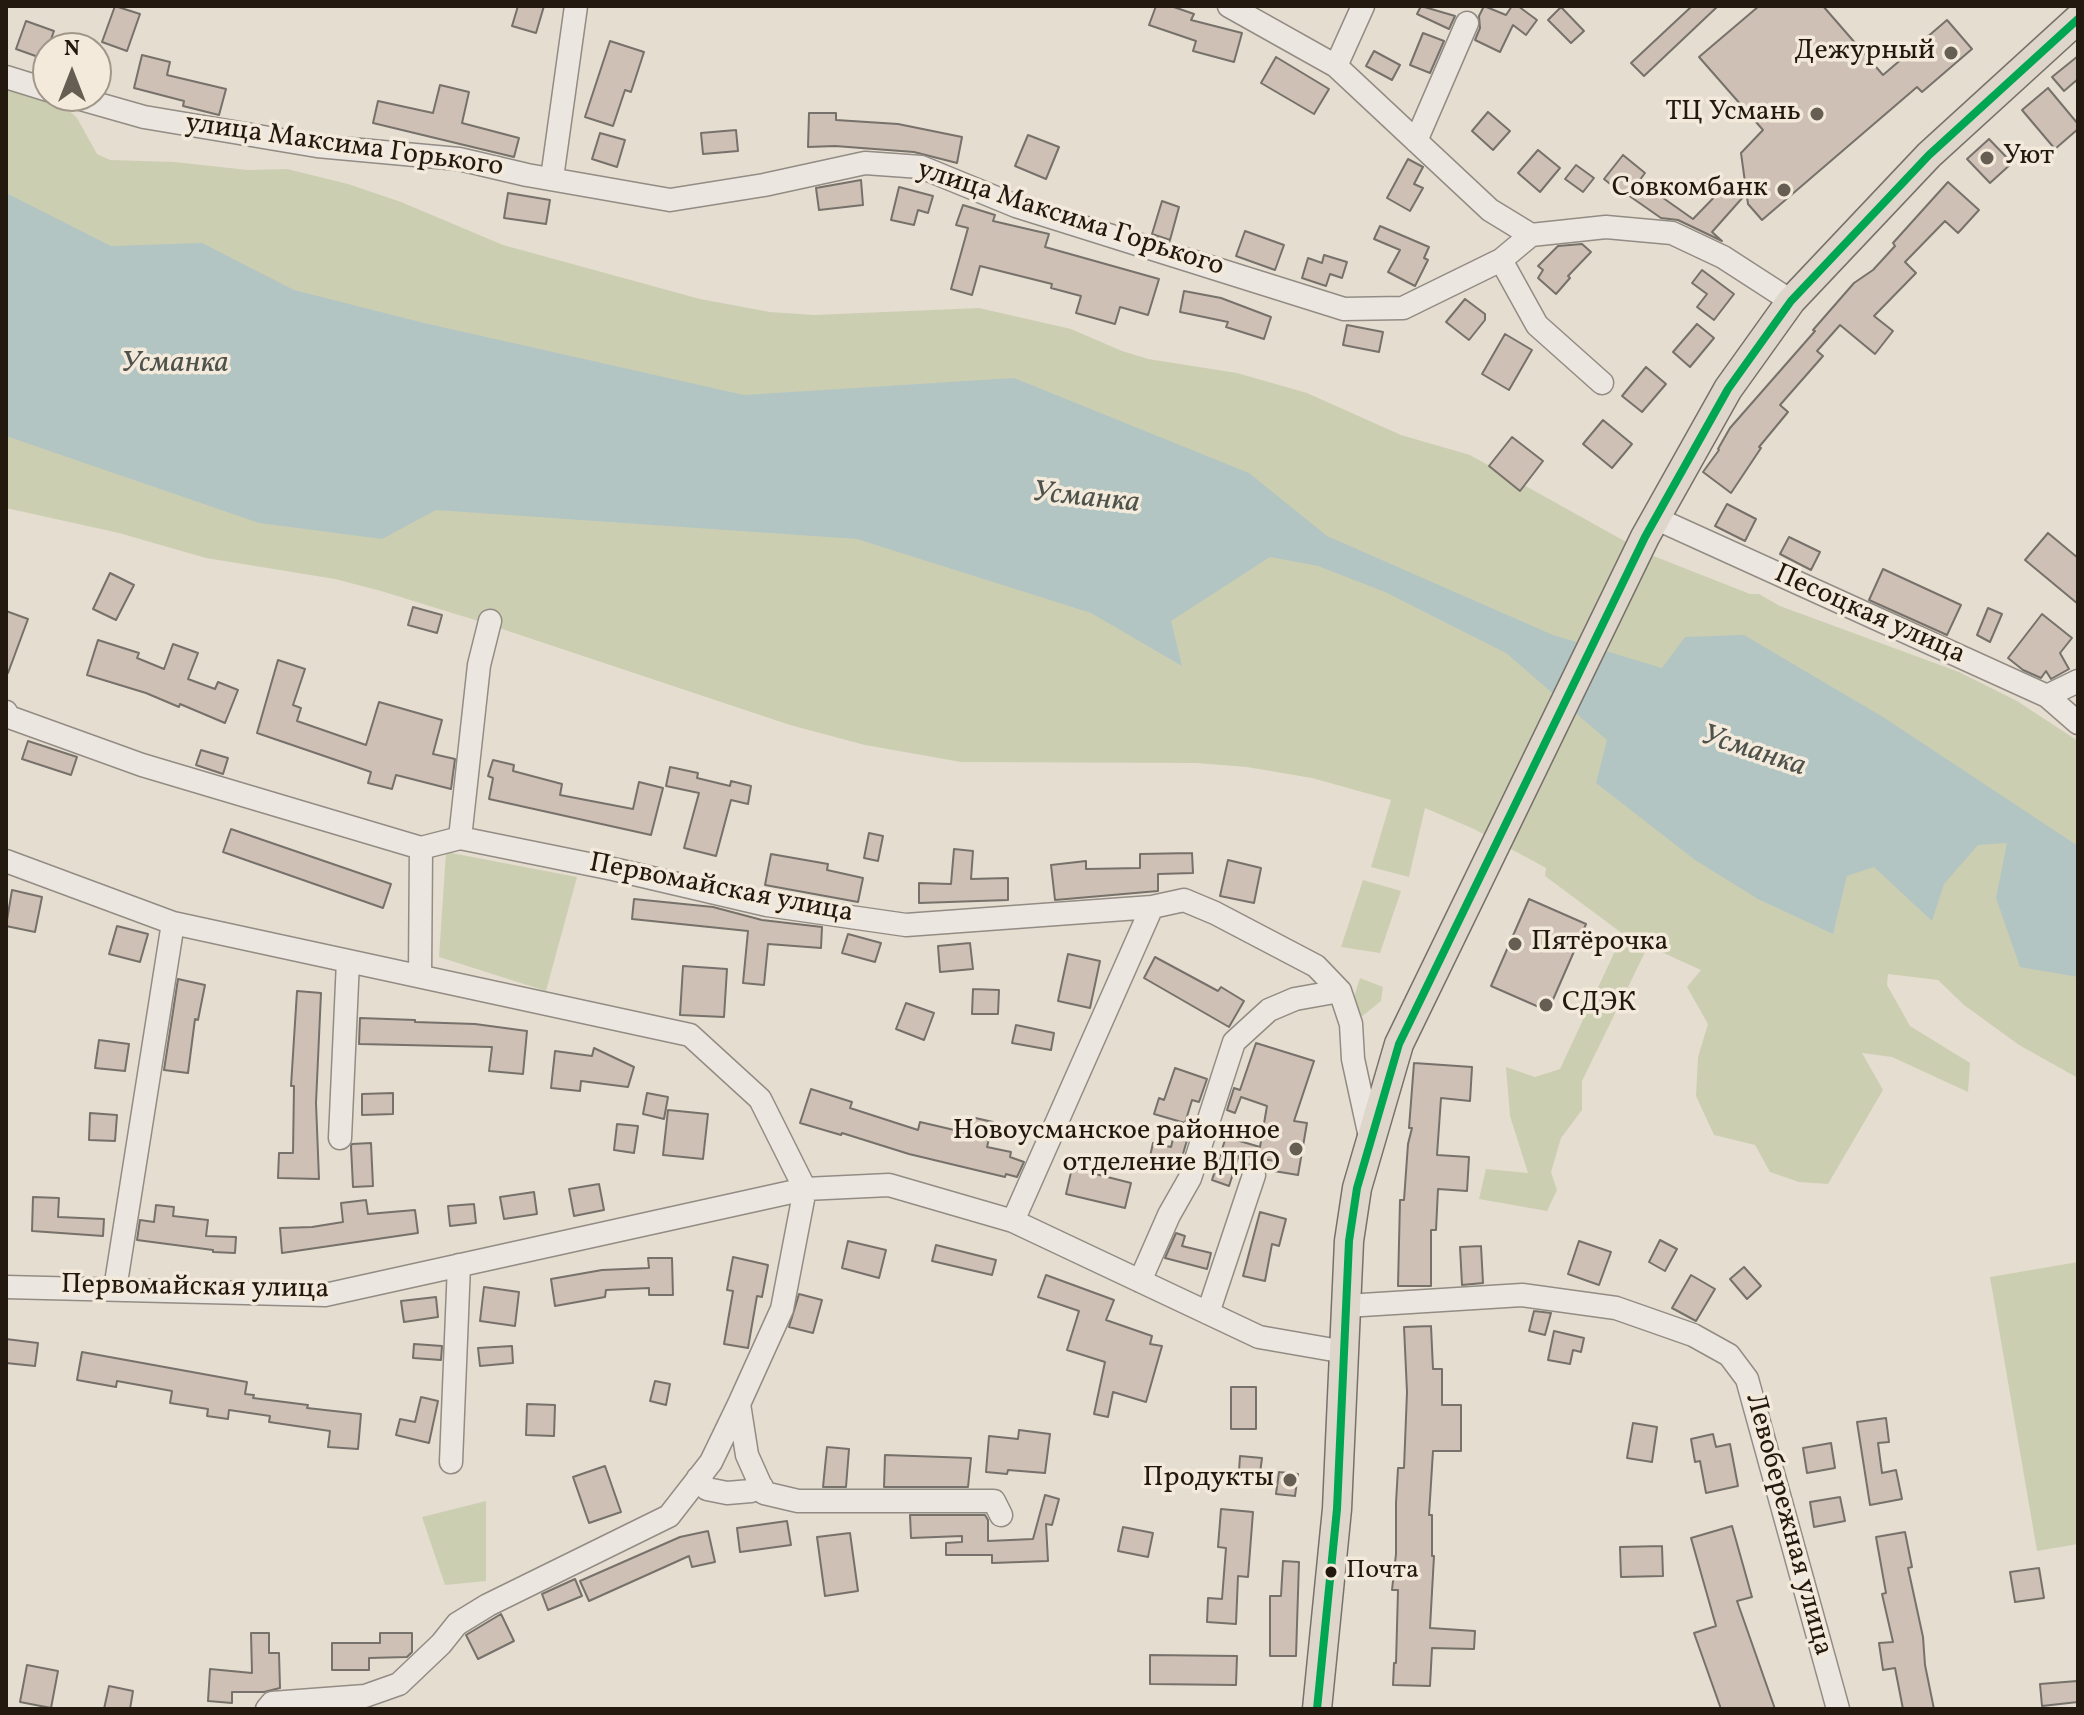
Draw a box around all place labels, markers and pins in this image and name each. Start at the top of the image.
place label: Дежурный [1794,36,1935,70]
marker: Дежурный [1942,44,1960,62]
place label: ТЦ Усмань [1665,97,1801,131]
marker: ТЦ Усмань [1808,105,1826,123]
place label: Уют [2003,141,2054,175]
marker: Уют [1978,149,1996,167]
place label: Совкомбанк [1612,173,1768,207]
marker: Совкомбанк [1775,181,1793,199]
place label: Пятёрочка [1531,927,1668,961]
marker: Пятёрочка [1506,935,1524,953]
place label: СДЭК [1562,988,1636,1022]
marker: СДЭК [1537,996,1555,1014]
place label: Новоусманское районное отделение ВДПО [953,1116,1280,1182]
marker: Новоусманское районное отделение ВДПО [1287,1140,1305,1158]
place label: Продукты [1143,1463,1274,1497]
marker: Продукты [1281,1471,1299,1489]
place label: Почта [1346,1556,1419,1588]
marker: Почта [1323,1564,1339,1580]

